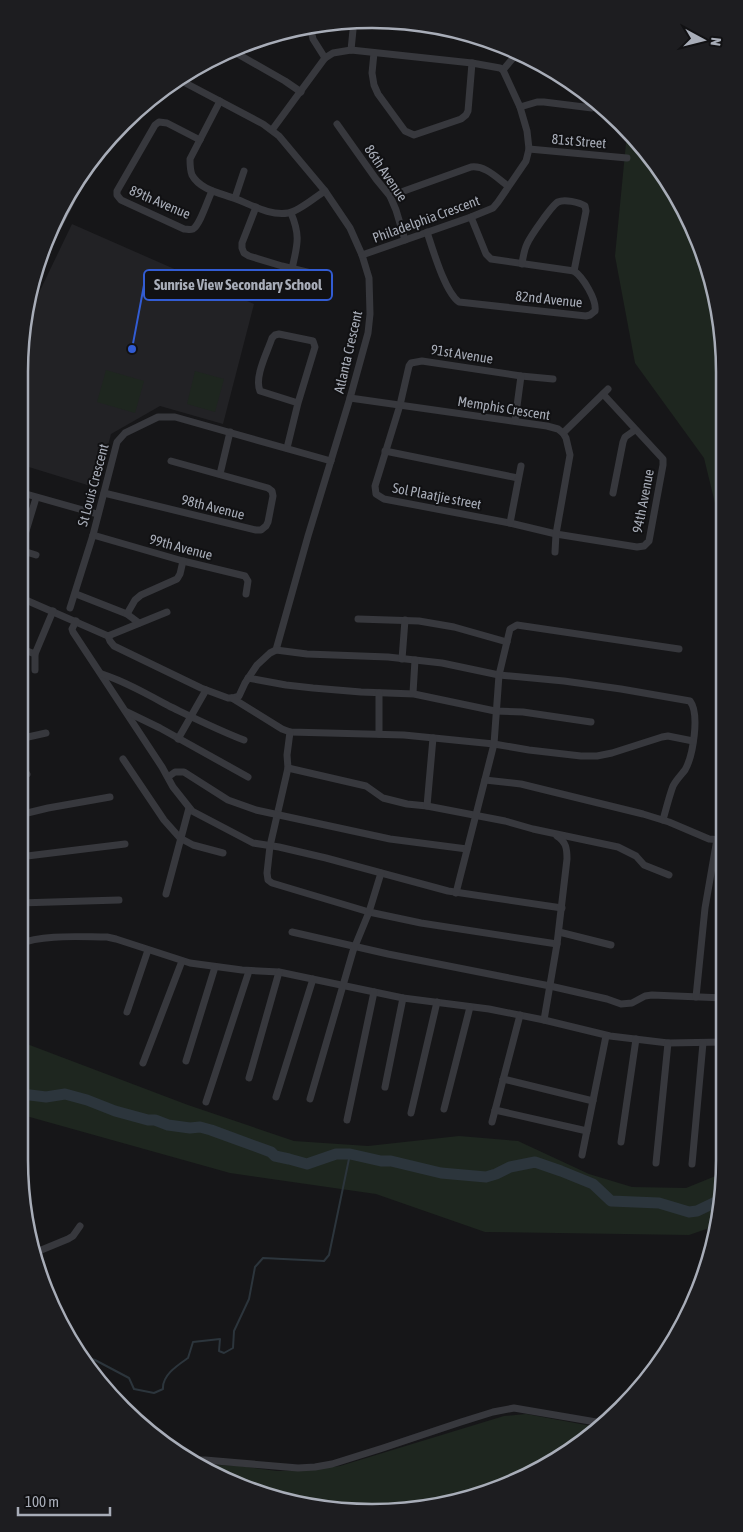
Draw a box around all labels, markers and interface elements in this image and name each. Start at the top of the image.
north arrow [678,15,728,65]
text: N [707,37,724,47]
street label: 81st Street [551,131,607,151]
street label: 86th Avenue [361,142,411,204]
street label: 89th Avenue [127,182,193,222]
street label: Philadelphia Crescent [370,192,482,246]
callout: Sunrise View Secondary School [144,270,332,300]
text: Sunrise View Secondary School [154,276,323,293]
street label: 82nd Avenue [515,288,583,310]
street label: Atlanta Crescent [331,309,365,395]
street label: 91st Avenue [430,341,494,367]
street label: Memphis Crescent [457,393,551,423]
street label: St Louis Crescent [74,442,112,528]
street label: 94th Avenue [629,468,657,534]
street label: Sol Plaatjie street [391,480,483,512]
street label: 98th Avenue [180,491,246,523]
street label: 99th Avenue [148,531,214,563]
scale bar [18,1484,110,1516]
text: 100 m [25,1493,59,1510]

